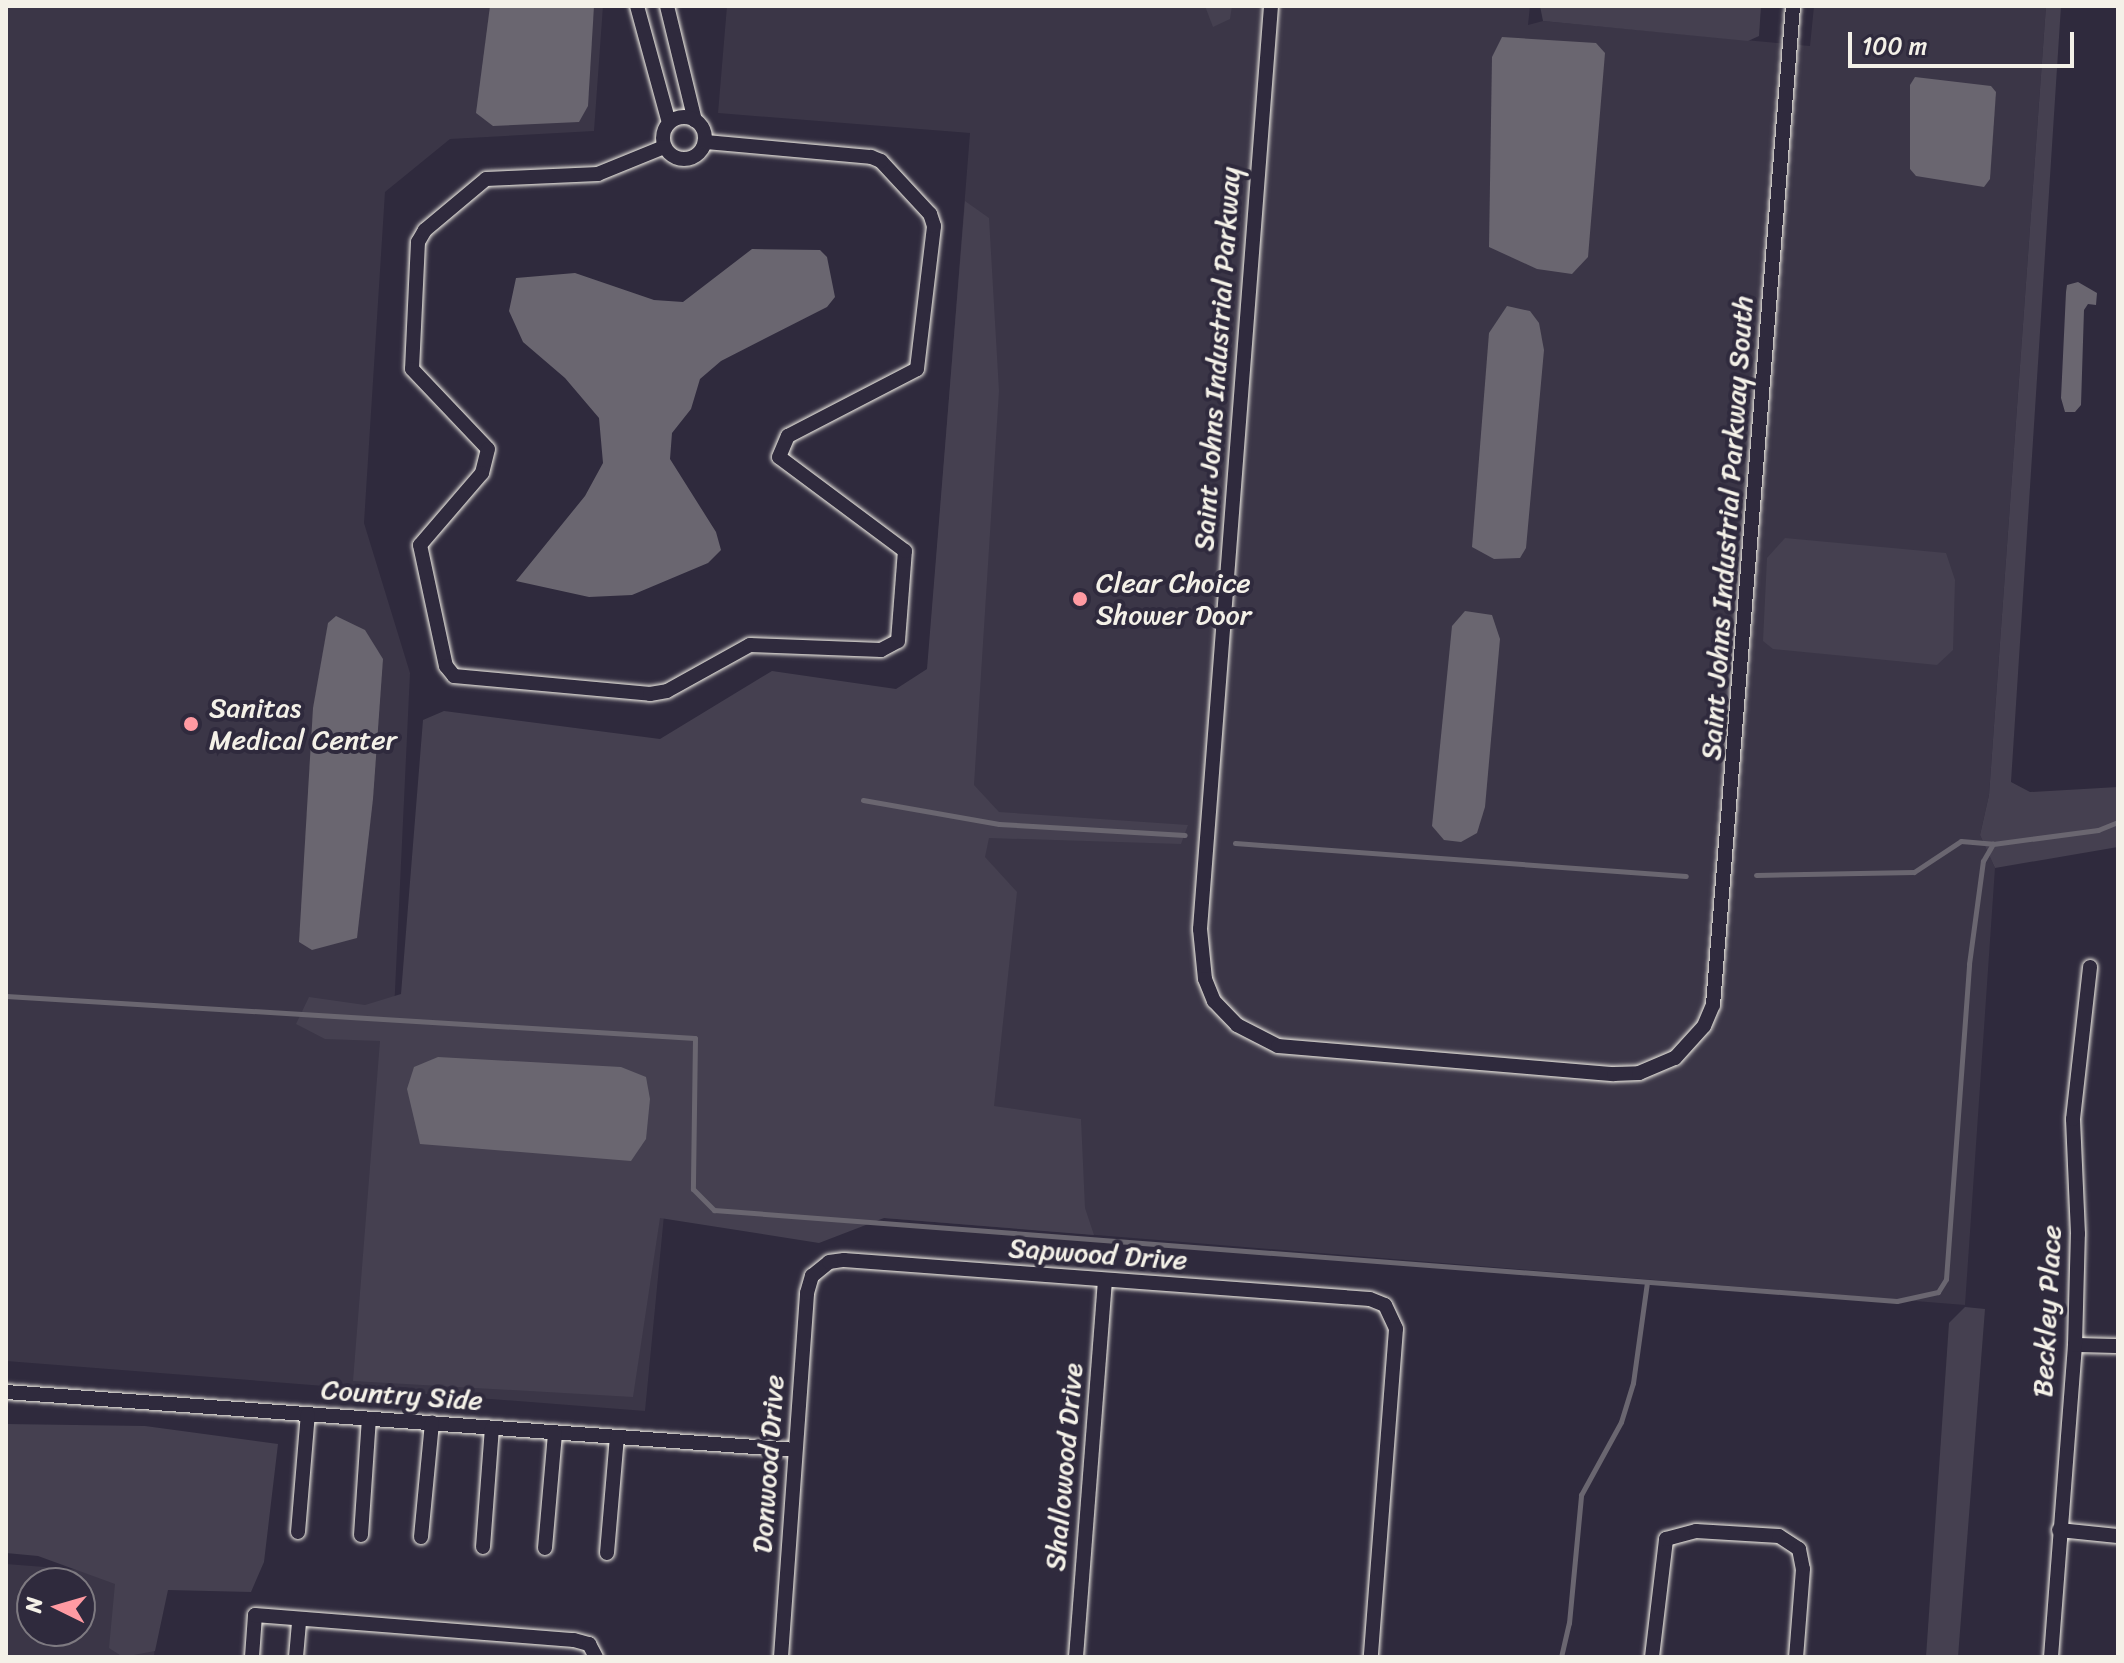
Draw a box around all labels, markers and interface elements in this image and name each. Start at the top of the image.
scale bar [1852,16,2078,66]
text: 100 m [1862,25,1927,67]
street label: Saint Johns Industrial Parkway [1187,167,1247,551]
street label: Saint Johns Industrial Parkway South [1694,295,1760,761]
place label: Clear Choice Shower Door [1096,566,1252,632]
marker: Clear Choice Shower Door [1071,590,1089,608]
place label: Sanitas Medical Center [209,691,397,757]
marker: Sanitas Medical Center [180,713,202,735]
street label: Beckley Place [2026,1224,2068,1398]
street label: Sapwood Drive [1007,1231,1189,1277]
street label: Shallowood Drive [1038,1361,1090,1573]
street label: Country Side [320,1373,484,1417]
street label: Donwood Drive [745,1374,791,1554]
north arrow [16,1567,96,1647]
text: N [13,1596,54,1614]

